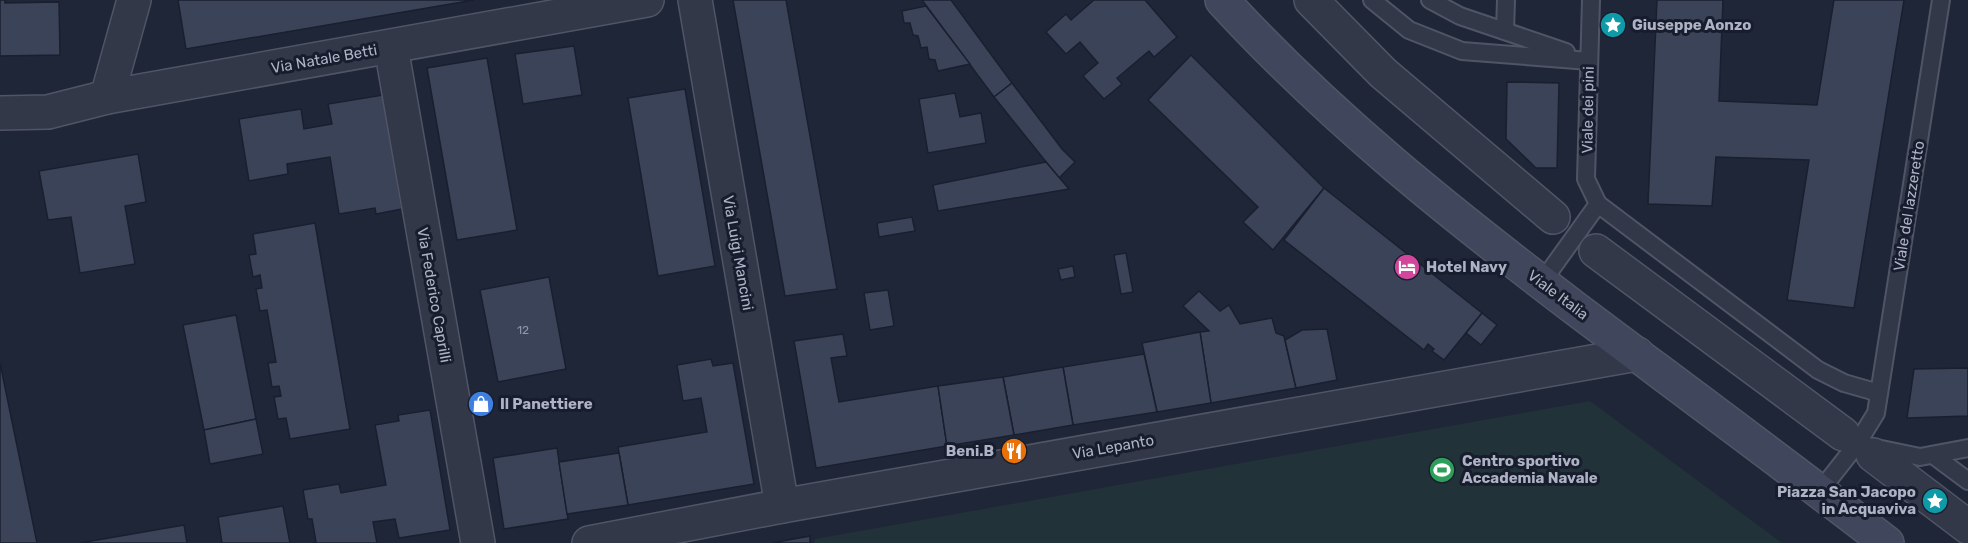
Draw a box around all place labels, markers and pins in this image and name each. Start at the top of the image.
place icon: Giuseppe Aonzo [1598,10,1628,40]
place label: Giuseppe Aonzo [1632,16,1751,34]
hotel icon: Hotel Navy [1392,252,1422,282]
place label: Hotel Navy [1426,258,1507,276]
shop icon: Il Panettiere [466,389,496,419]
place label: Il Panettiere [500,395,593,413]
restaurant icon: Beni.B [999,436,1029,466]
place label: Beni.B [946,442,994,460]
place label: Centro sportivo Accademia Navale [1462,452,1598,487]
sports icon: Centro sportivo Accademia Navale [1427,455,1457,485]
place label: Piazza San Jacopo in Acquaviva [1777,483,1916,518]
place icon: Piazza San Jacopo in Acquaviva [1920,486,1950,516]

